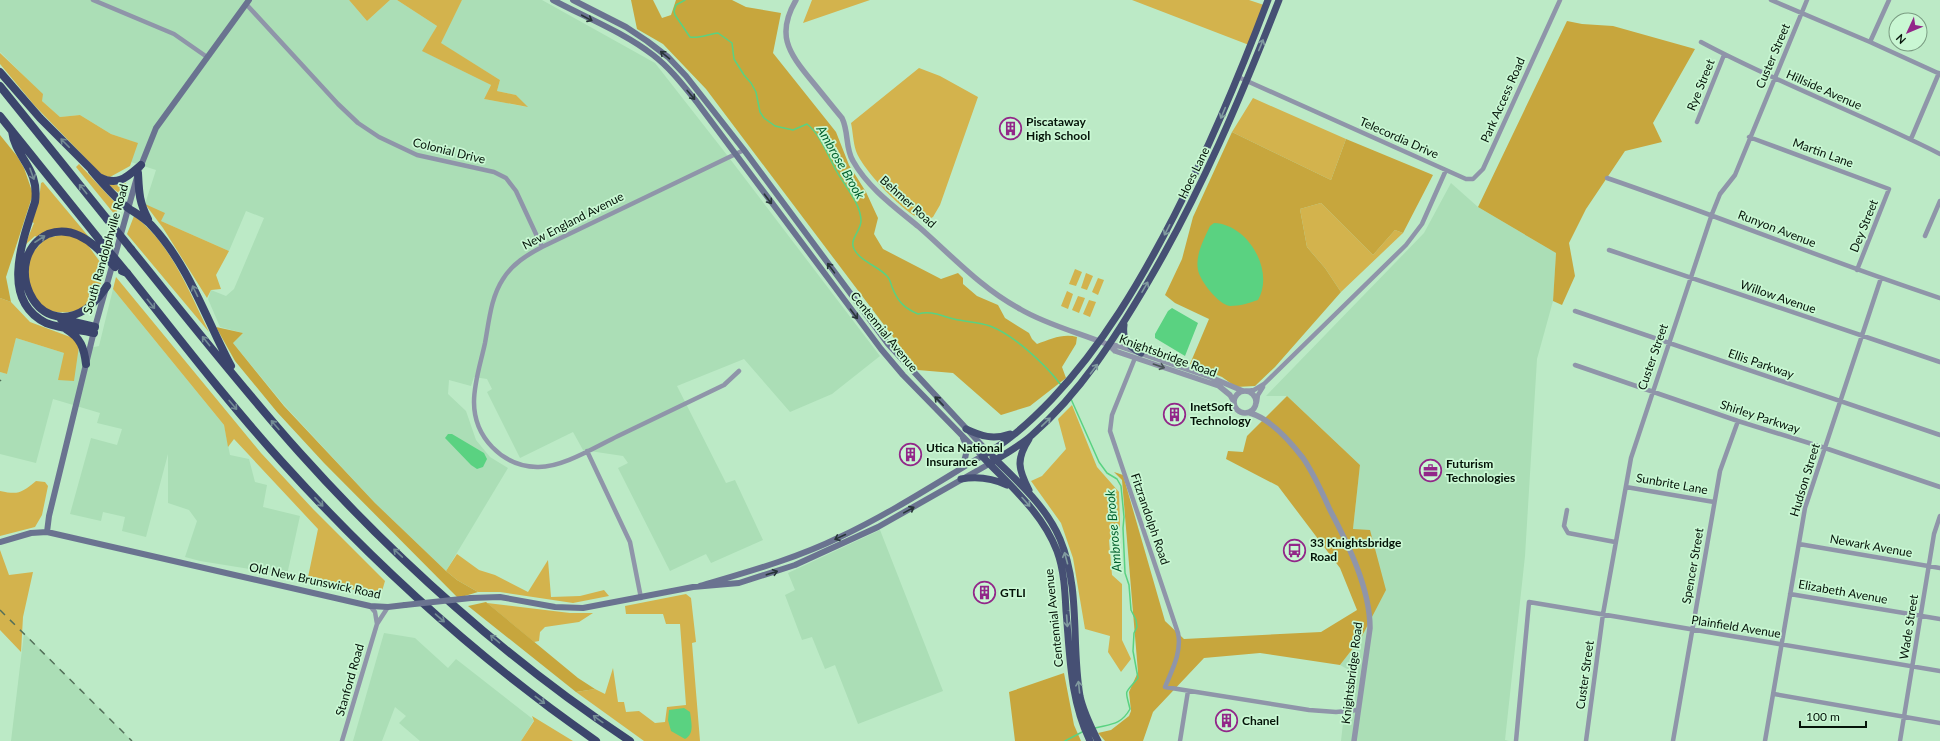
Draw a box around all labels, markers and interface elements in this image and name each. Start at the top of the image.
north arrow [1888,12,1928,52]
one-way arrow [581,15,593,22]
street label: Custer Street [1752,20,1793,91]
text: N [1893,32,1908,47]
one-way arrow [1258,39,1266,51]
one-way arrow [660,51,671,60]
street label: Park Access Road [1477,55,1528,145]
street label: Rye Street [1683,56,1718,113]
street label: Hillside Avenue [1784,66,1864,113]
one-way arrow [686,89,695,100]
one-way arrow [1219,107,1227,119]
street label: Telecordia Drive [1357,113,1441,162]
place label: Piscataway High School [1026,114,1090,143]
building icon: Piscataway High School [997,116,1023,142]
water label: Ambrose Brook [813,122,869,202]
street label: Colonial Drive [411,134,487,167]
street label: Martin Lane [1791,135,1856,170]
one-way arrow [60,138,70,148]
street label: Hoes Lane [1175,145,1212,201]
one-way arrow [29,168,37,180]
street label: Behmer Road [877,172,940,231]
street label: South Randolphville Road [80,182,131,316]
one-way arrow [78,183,87,194]
street label: New England Avenue [520,188,626,253]
one-way arrow [764,193,773,204]
street label: Dey Street [1846,197,1881,254]
street label: Runyon Avenue [1736,207,1818,250]
one-way arrow [1162,224,1170,236]
one-way arrow [34,234,46,242]
one-way arrow [826,262,835,273]
street label: Willow Avenue [1738,277,1818,317]
one-way arrow [1142,281,1150,293]
one-way arrow [191,286,198,298]
street label: Centennial Avenue [847,289,921,375]
one-way arrow [147,298,155,309]
one-way arrow [850,309,859,320]
street label: Custer Street [1634,321,1671,392]
street label: Knightsbridge Road [1117,331,1219,380]
one-way arrow [202,336,211,347]
street label: Ellis Parkway [1726,345,1797,382]
one-way arrow [1090,363,1098,374]
one-way arrow [1153,363,1165,371]
one-way arrow [934,396,944,406]
street label: Shirley Parkway [1718,397,1803,437]
place label: InetSoft Technology [1190,399,1252,428]
one-way arrow [228,400,237,410]
building icon: InetSoft Technology [1162,401,1188,427]
one-way arrow [1041,417,1051,427]
one-way arrow [271,419,280,430]
place label: Utica National Insurance [926,440,1003,469]
street label: Hudson Street [1786,441,1823,518]
building icon: Utica National Insurance [898,442,924,468]
place label: Futurism Technologies [1446,456,1515,485]
office icon: Futurism Technologies [1418,458,1444,484]
street label: Sunbrite Lane [1635,470,1709,497]
street label: Fitzrandolph Road [1128,471,1173,567]
water label: Ambrose Brook [1101,488,1125,574]
one-way arrow [1021,496,1030,506]
one-way arrow [314,497,324,507]
one-way arrow [903,505,915,513]
street label: Spencer Street [1678,526,1707,605]
street label: Newark Avenue [1829,531,1913,560]
one-way arrow [834,534,846,541]
place label: 33 Knightsbridge Road [1310,535,1402,564]
bus stop icon: 33 Knightsbridge Road [1281,537,1307,563]
one-way arrow [393,548,403,558]
one-way arrow [1062,552,1069,565]
street label: Old New Brunswick Road [248,559,382,602]
one-way arrow [766,568,778,576]
street label: Centennial Avenue [1041,568,1066,668]
street label: Elizabeth Avenue [1797,576,1889,607]
building icon: GTLI [972,580,998,606]
place label: GTLI [1000,585,1026,600]
street label: Wade Street [1896,593,1921,660]
street label: Plainfield Avenue [1690,612,1782,641]
one-way arrow [435,613,445,622]
one-way arrow [1063,615,1071,628]
street label: Knightsbridge Road [1338,621,1365,725]
one-way arrow [489,635,500,644]
street label: Custer Street [1572,639,1597,710]
street label: Stanford Road [332,642,367,718]
one-way arrow [1076,681,1083,694]
one-way arrow [535,696,546,704]
scale bar [1800,703,1866,729]
building icon: Chanel [1214,708,1240,734]
text: 100 m [1806,709,1840,724]
place label: Chanel [1242,713,1279,728]
one-way arrow [592,714,603,723]

